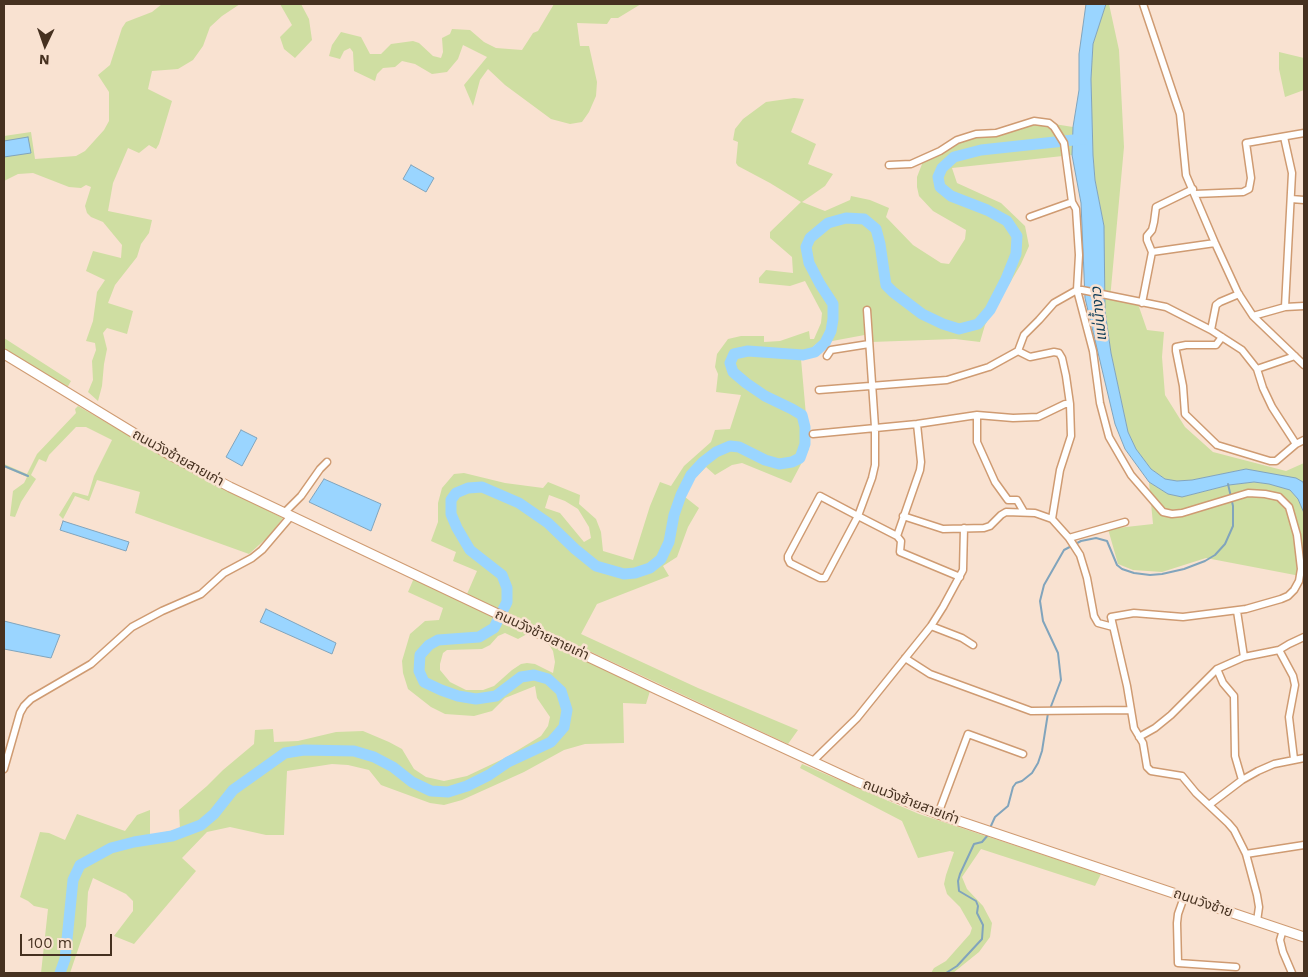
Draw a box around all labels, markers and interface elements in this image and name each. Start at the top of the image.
north arrow [20,20,70,70]
text: N [39,52,50,68]
water label: แม่น้ำงาว [1087,286,1111,342]
street label: ถนนวังซ้ายสายเก่า [129,426,227,490]
street label: ถนนวังซ้ายสายเก่า [492,606,592,664]
street label: ถนนวังซ้ายสายเก่า [860,776,962,828]
street label: ถนนวังซ้าย [1171,885,1235,921]
scale bar [22,924,115,956]
text: 100 m [28,934,72,952]

